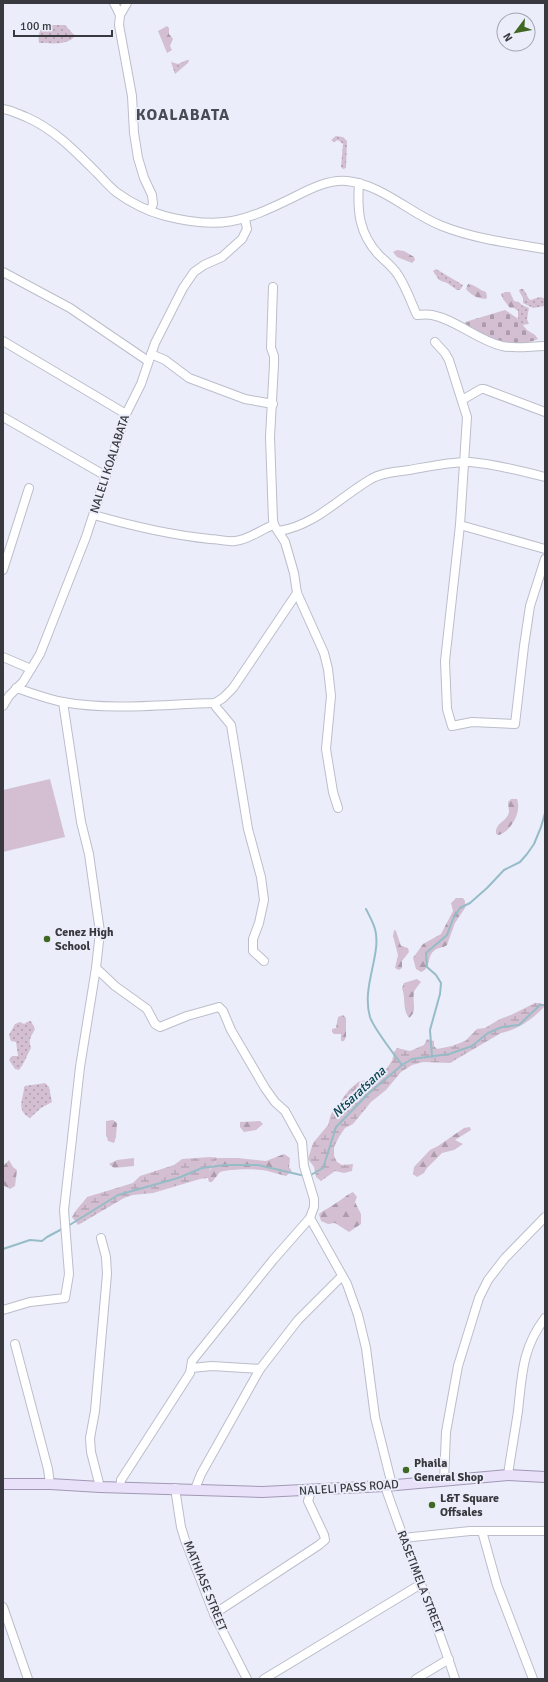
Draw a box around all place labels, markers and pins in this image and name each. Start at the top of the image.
place label: Cenez High School [55,925,114,954]
marker: Cenez High School [42,934,52,944]
place label: Phaila General Shop [414,1456,484,1485]
marker: Phaila General Shop [401,1465,411,1475]
place label: L&T Square Offsales [440,1491,499,1520]
marker: L&T Square Offsales [427,1500,437,1510]

